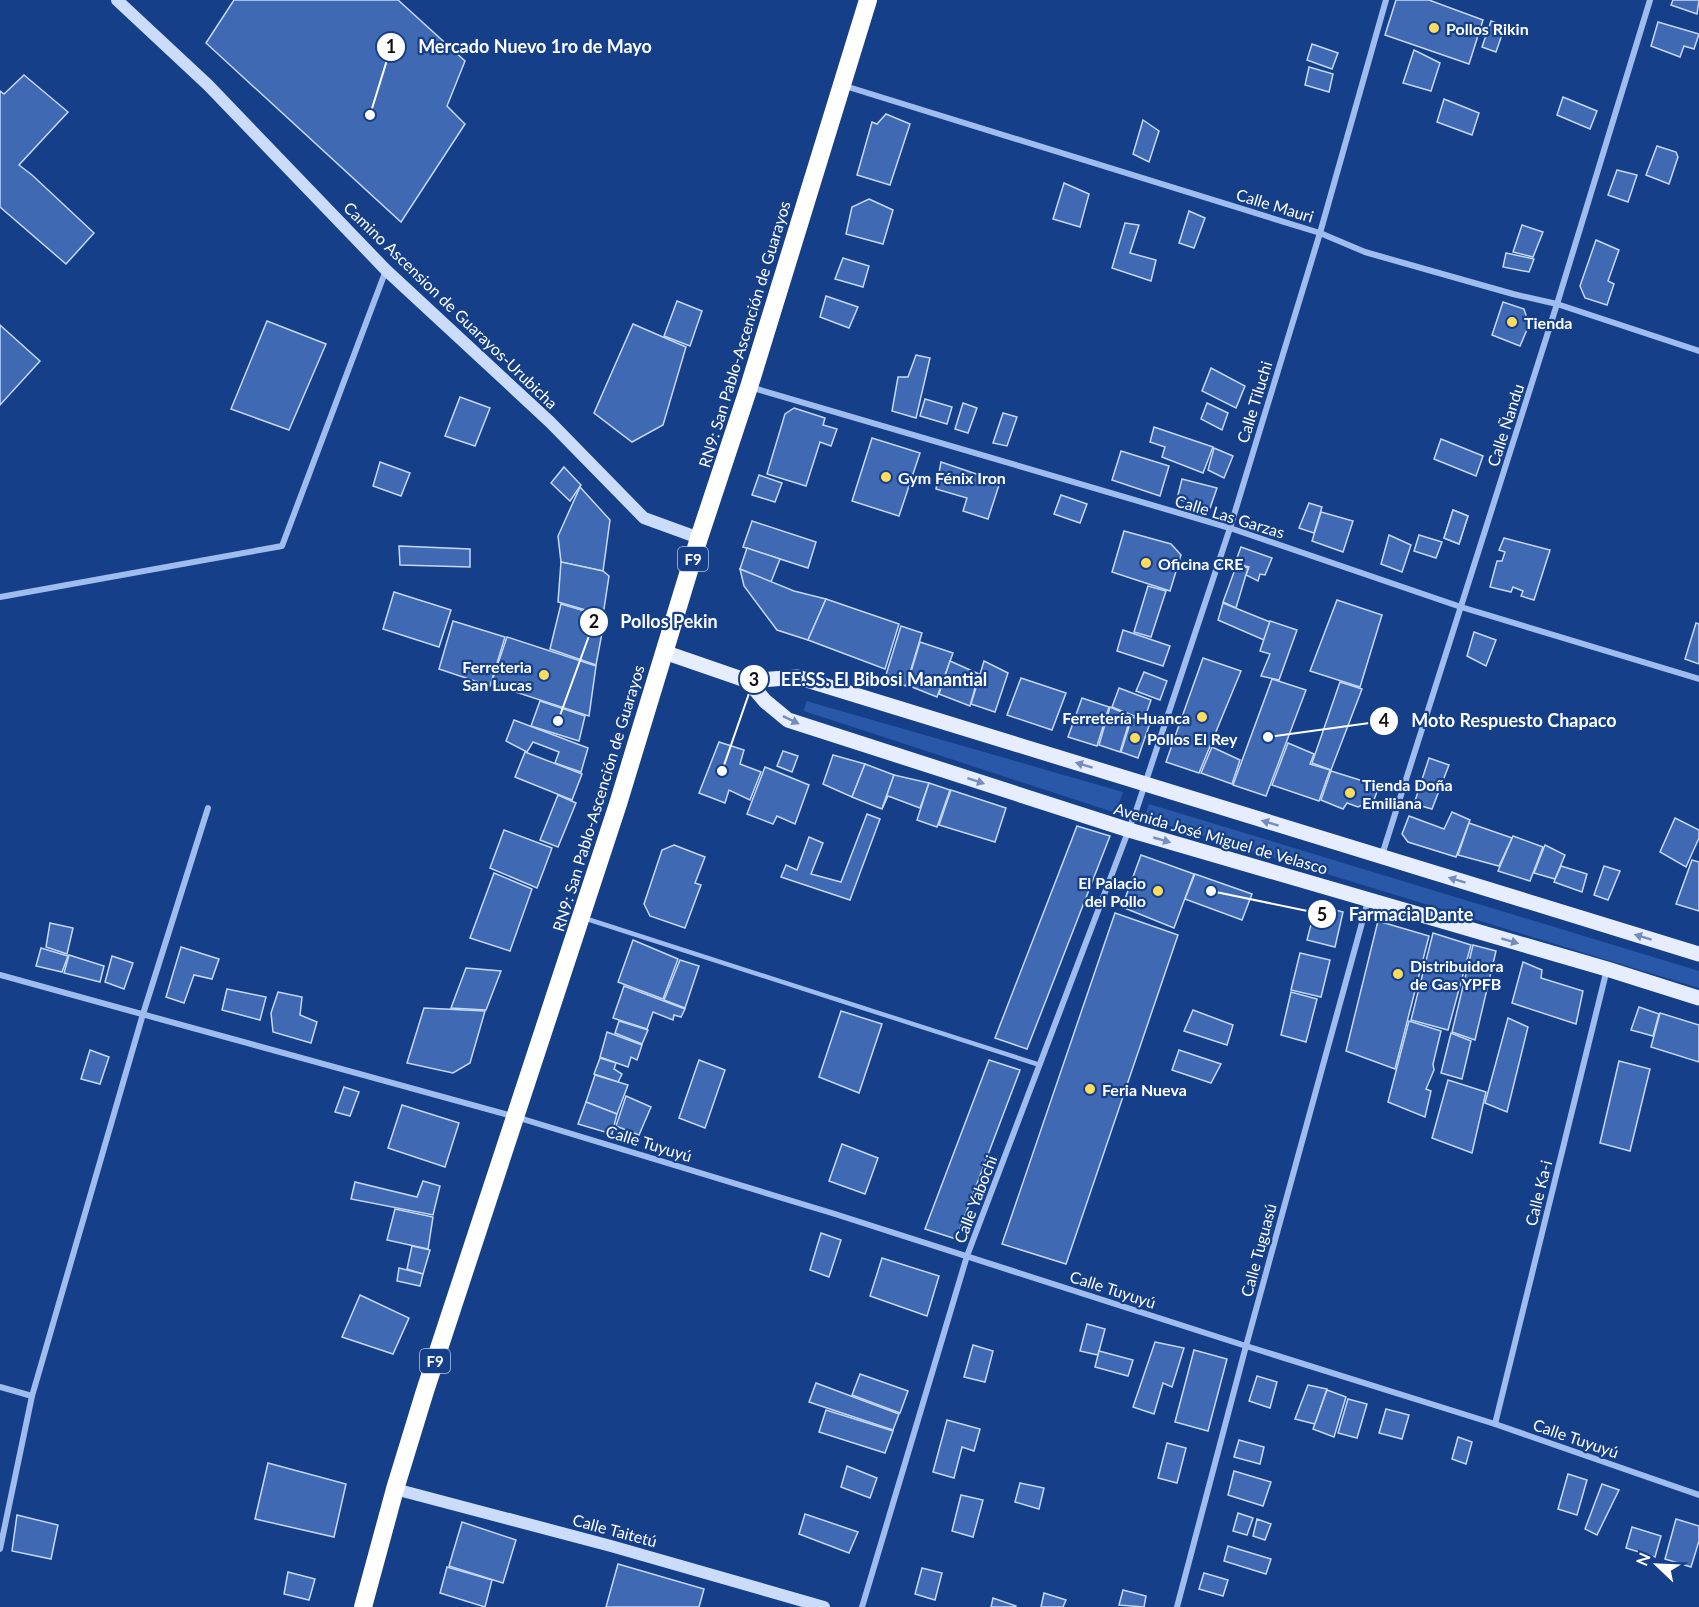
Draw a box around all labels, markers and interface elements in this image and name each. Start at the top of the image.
place label: Pollos Rikin [1446,19,1529,38]
marker: Pollos Rikin [1427,21,1441,35]
callout: Mercado Nuevo 1ro de Mayo [376,29,664,65]
text: 1 [386,35,396,57]
text: Mercado Nuevo 1ro de Mayo [418,35,652,57]
street label: Calle Mauri [1234,184,1316,226]
street label: Camino Ascension de Guarayos-Urubicha [340,198,562,412]
street label: RN9: San Pablo-Ascención de Guarayos [694,198,794,470]
place label: Tienda [1524,313,1572,332]
marker: Tienda [1505,315,1519,329]
street label: Calle Tiluchi [1233,359,1275,445]
street label: Calle Ñandu [1483,381,1527,469]
place label: Gym Fénix Iron [898,468,1006,487]
marker: Gym Fénix Iron [879,470,893,484]
street label: Calle Las Garzas [1173,490,1287,542]
road number: F9 [678,547,708,571]
place label: Oficina CRE [1158,554,1243,573]
marker: Oficina CRE [1139,556,1153,570]
callout: Pollos Pekin [579,604,730,640]
text: 2 [589,610,599,632]
text: Pollos Pekin [620,610,718,632]
place label: Ferreteria San Lucas [462,657,532,694]
callout: EE.SS. El Bibosi Manantial [739,661,999,697]
street label: RN9: San Pablo-Ascención de Guarayos [548,662,648,934]
marker: Ferreteria San Lucas [537,668,551,682]
text: 3 [749,668,759,690]
text: EE.SS. El Bibosi Manantial [781,668,987,690]
callout: Moto Respuesto Chapaco [1369,703,1629,739]
place label: Ferretería Huanca [1062,708,1190,727]
text: 4 [1379,709,1389,731]
text: Moto Respuesto Chapaco [1411,709,1617,731]
marker: Ferretería Huanca [1195,710,1209,724]
one-way arrow [783,715,800,724]
place label: Pollos El Rey [1147,729,1238,748]
marker: Pollos El Rey [1128,731,1142,745]
one-way arrow [1075,760,1093,769]
place label: Tienda Doña Emiliana [1362,775,1453,812]
one-way arrow [967,777,985,786]
marker: Tienda Doña Emiliana [1343,786,1357,800]
street label: Avenida José Miguel de Velasco [1112,798,1330,878]
one-way arrow [1261,818,1279,827]
one-way arrow [1153,836,1171,845]
place label: El Palacio del Pollo [1078,873,1146,910]
one-way arrow [1447,875,1465,884]
marker: El Palacio del Pollo [1151,884,1165,898]
callout: Farmacia Dante [1307,896,1486,932]
text: 5 [1317,903,1327,925]
text: Farmacia Dante [1349,903,1474,925]
one-way arrow [1634,932,1652,941]
one-way arrow [1501,937,1520,947]
place label: Distribuidora de Gas YPFB [1410,956,1504,993]
marker: Distribuidora de Gas YPFB [1391,967,1405,981]
place label: Feria Nueva [1102,1080,1187,1099]
marker: Feria Nueva [1083,1082,1097,1096]
street label: Calle Tuyuyú [604,1121,694,1165]
street label: Calle Yabochi [950,1152,1000,1246]
street label: Calle Ka-i [1521,1158,1555,1228]
street label: Calle Tuguasú [1236,1201,1280,1299]
street label: Calle Tuyuyú [1068,1266,1158,1312]
road number: F9 [420,1349,450,1373]
street label: Calle Tuyuyú [1531,1414,1621,1462]
street label: Calle Taitetú [571,1510,659,1550]
north arrow [1627,1535,1687,1595]
text: N [1632,1550,1654,1568]

